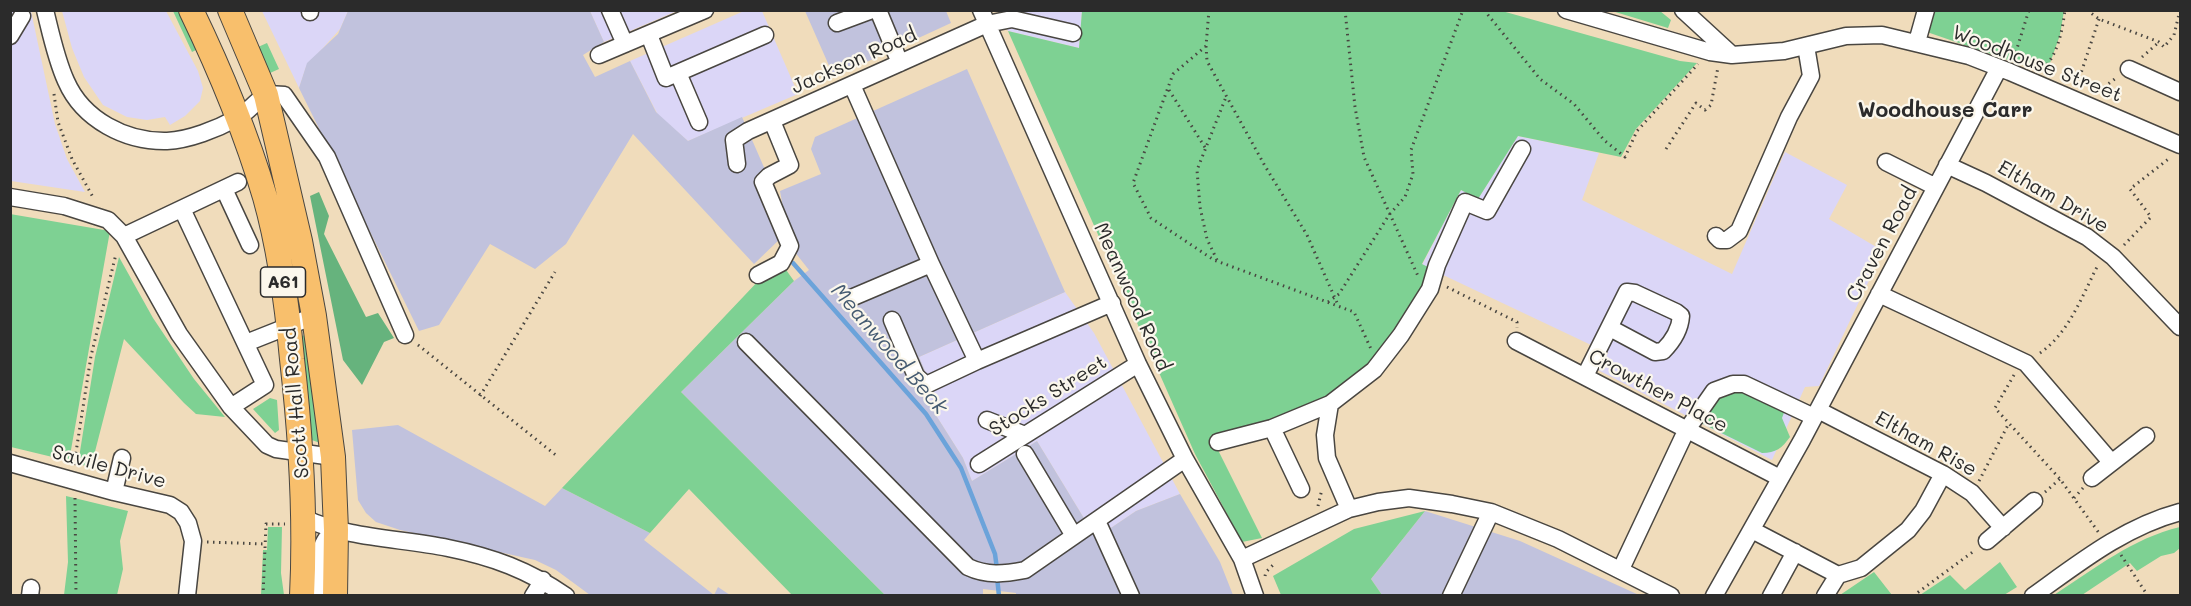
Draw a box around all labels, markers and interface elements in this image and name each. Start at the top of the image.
street label: Woodhouse Street [1949,21,2125,107]
street label: Jackson Road [788,23,920,99]
district label: Woodhouse Carr [1858,98,2032,124]
street label: Eltham Drive [1993,156,2113,238]
street label: Craven Road [1842,182,1922,306]
street label: Meanwood Road [1088,219,1176,375]
road number: A61 [260,267,306,297]
water label: Meanwood Beck [825,278,953,420]
street label: Scott Hall Road [277,326,315,480]
street label: Crowther Place [1584,344,1732,438]
street label: Stocks Street [985,350,1111,442]
street label: Eltham Rise [1871,406,1981,482]
street label: Savile Drive [49,440,169,494]

